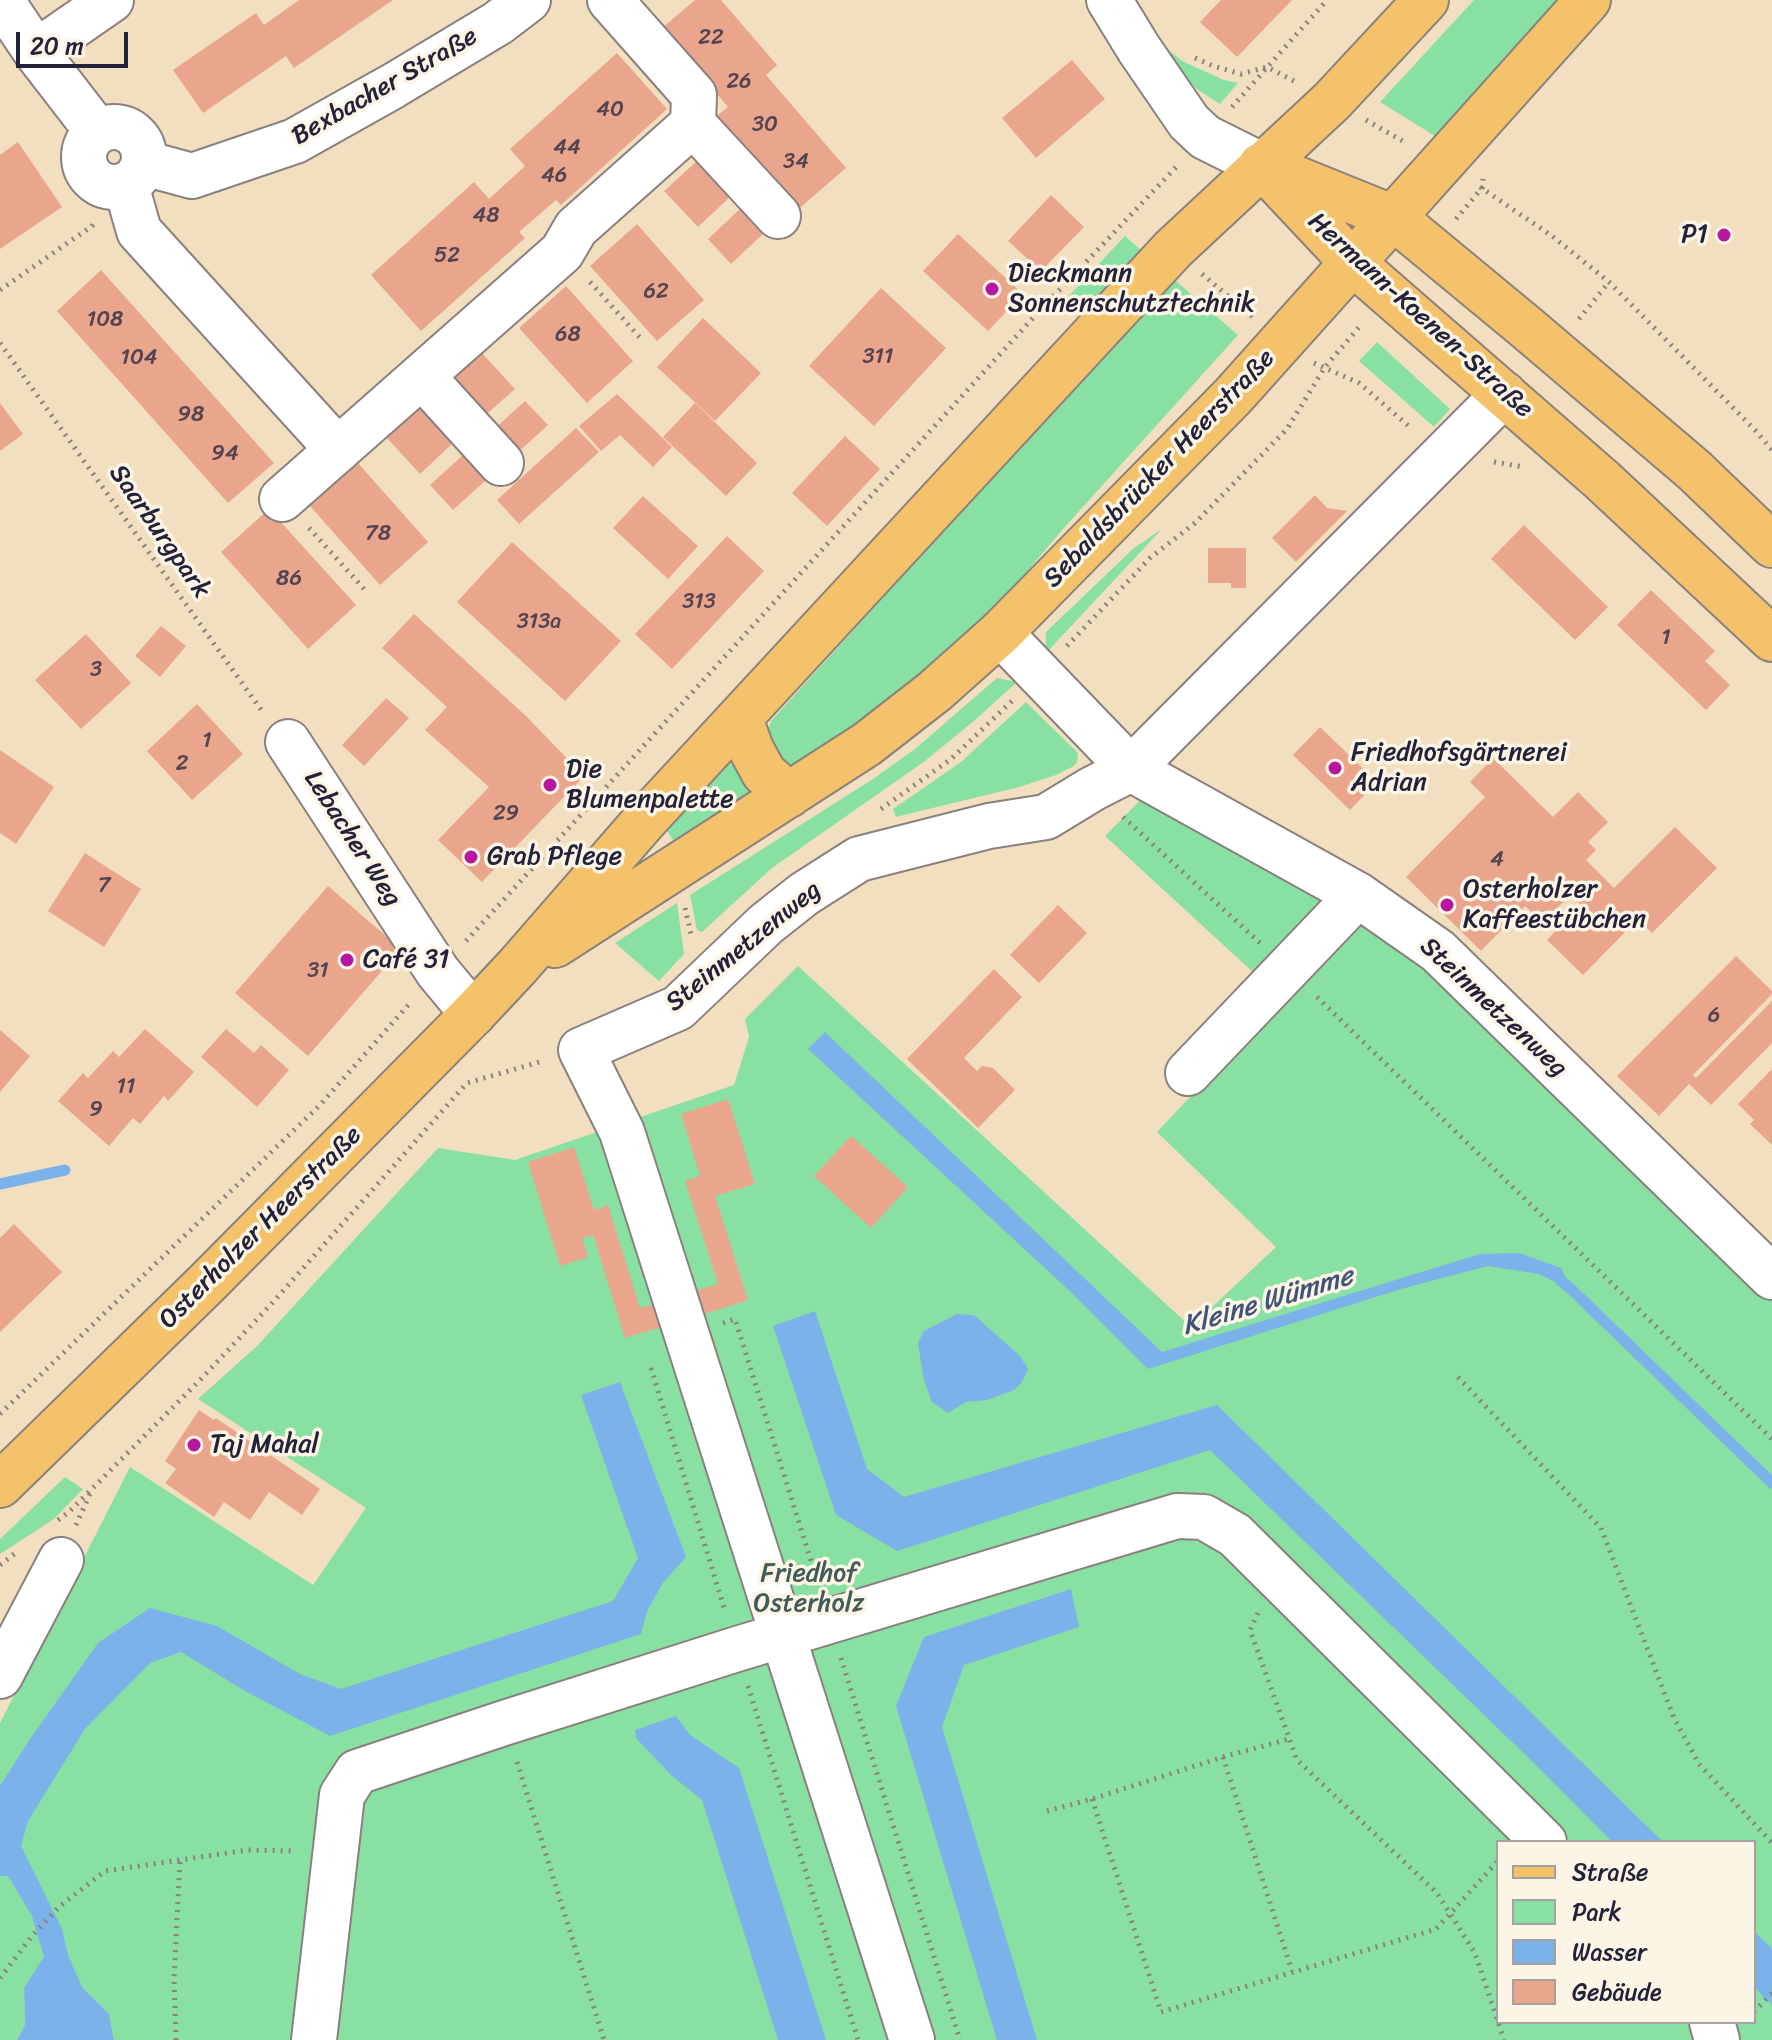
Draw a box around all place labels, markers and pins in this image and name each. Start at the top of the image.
place label: P1 [1681,219,1708,251]
marker: P1 [1715,226,1733,244]
place label: Dieckmann Sonnenschutztechnik [1008,258,1255,320]
marker: Dieckmann Sonnenschutztechnik [983,280,1001,298]
place label: Friedhofsgärtnerei Adrian [1351,737,1567,798]
place label: Die Blumenpalette [566,754,734,816]
marker: Friedhofsgärtnerei Adrian [1326,759,1344,777]
marker: Die Blumenpalette [541,776,559,794]
place label: Grab Pflege [487,841,622,873]
marker: Grab Pflege [462,848,480,866]
place label: Osterholzer Kaffeestübchen [1463,874,1646,936]
marker: Osterholzer Kaffeestübchen [1438,896,1456,914]
place label: Café 31 [363,944,449,976]
marker: Café 31 [338,951,356,969]
place label: Taj Mahal [210,1429,319,1461]
marker: Taj Mahal [185,1436,203,1454]

